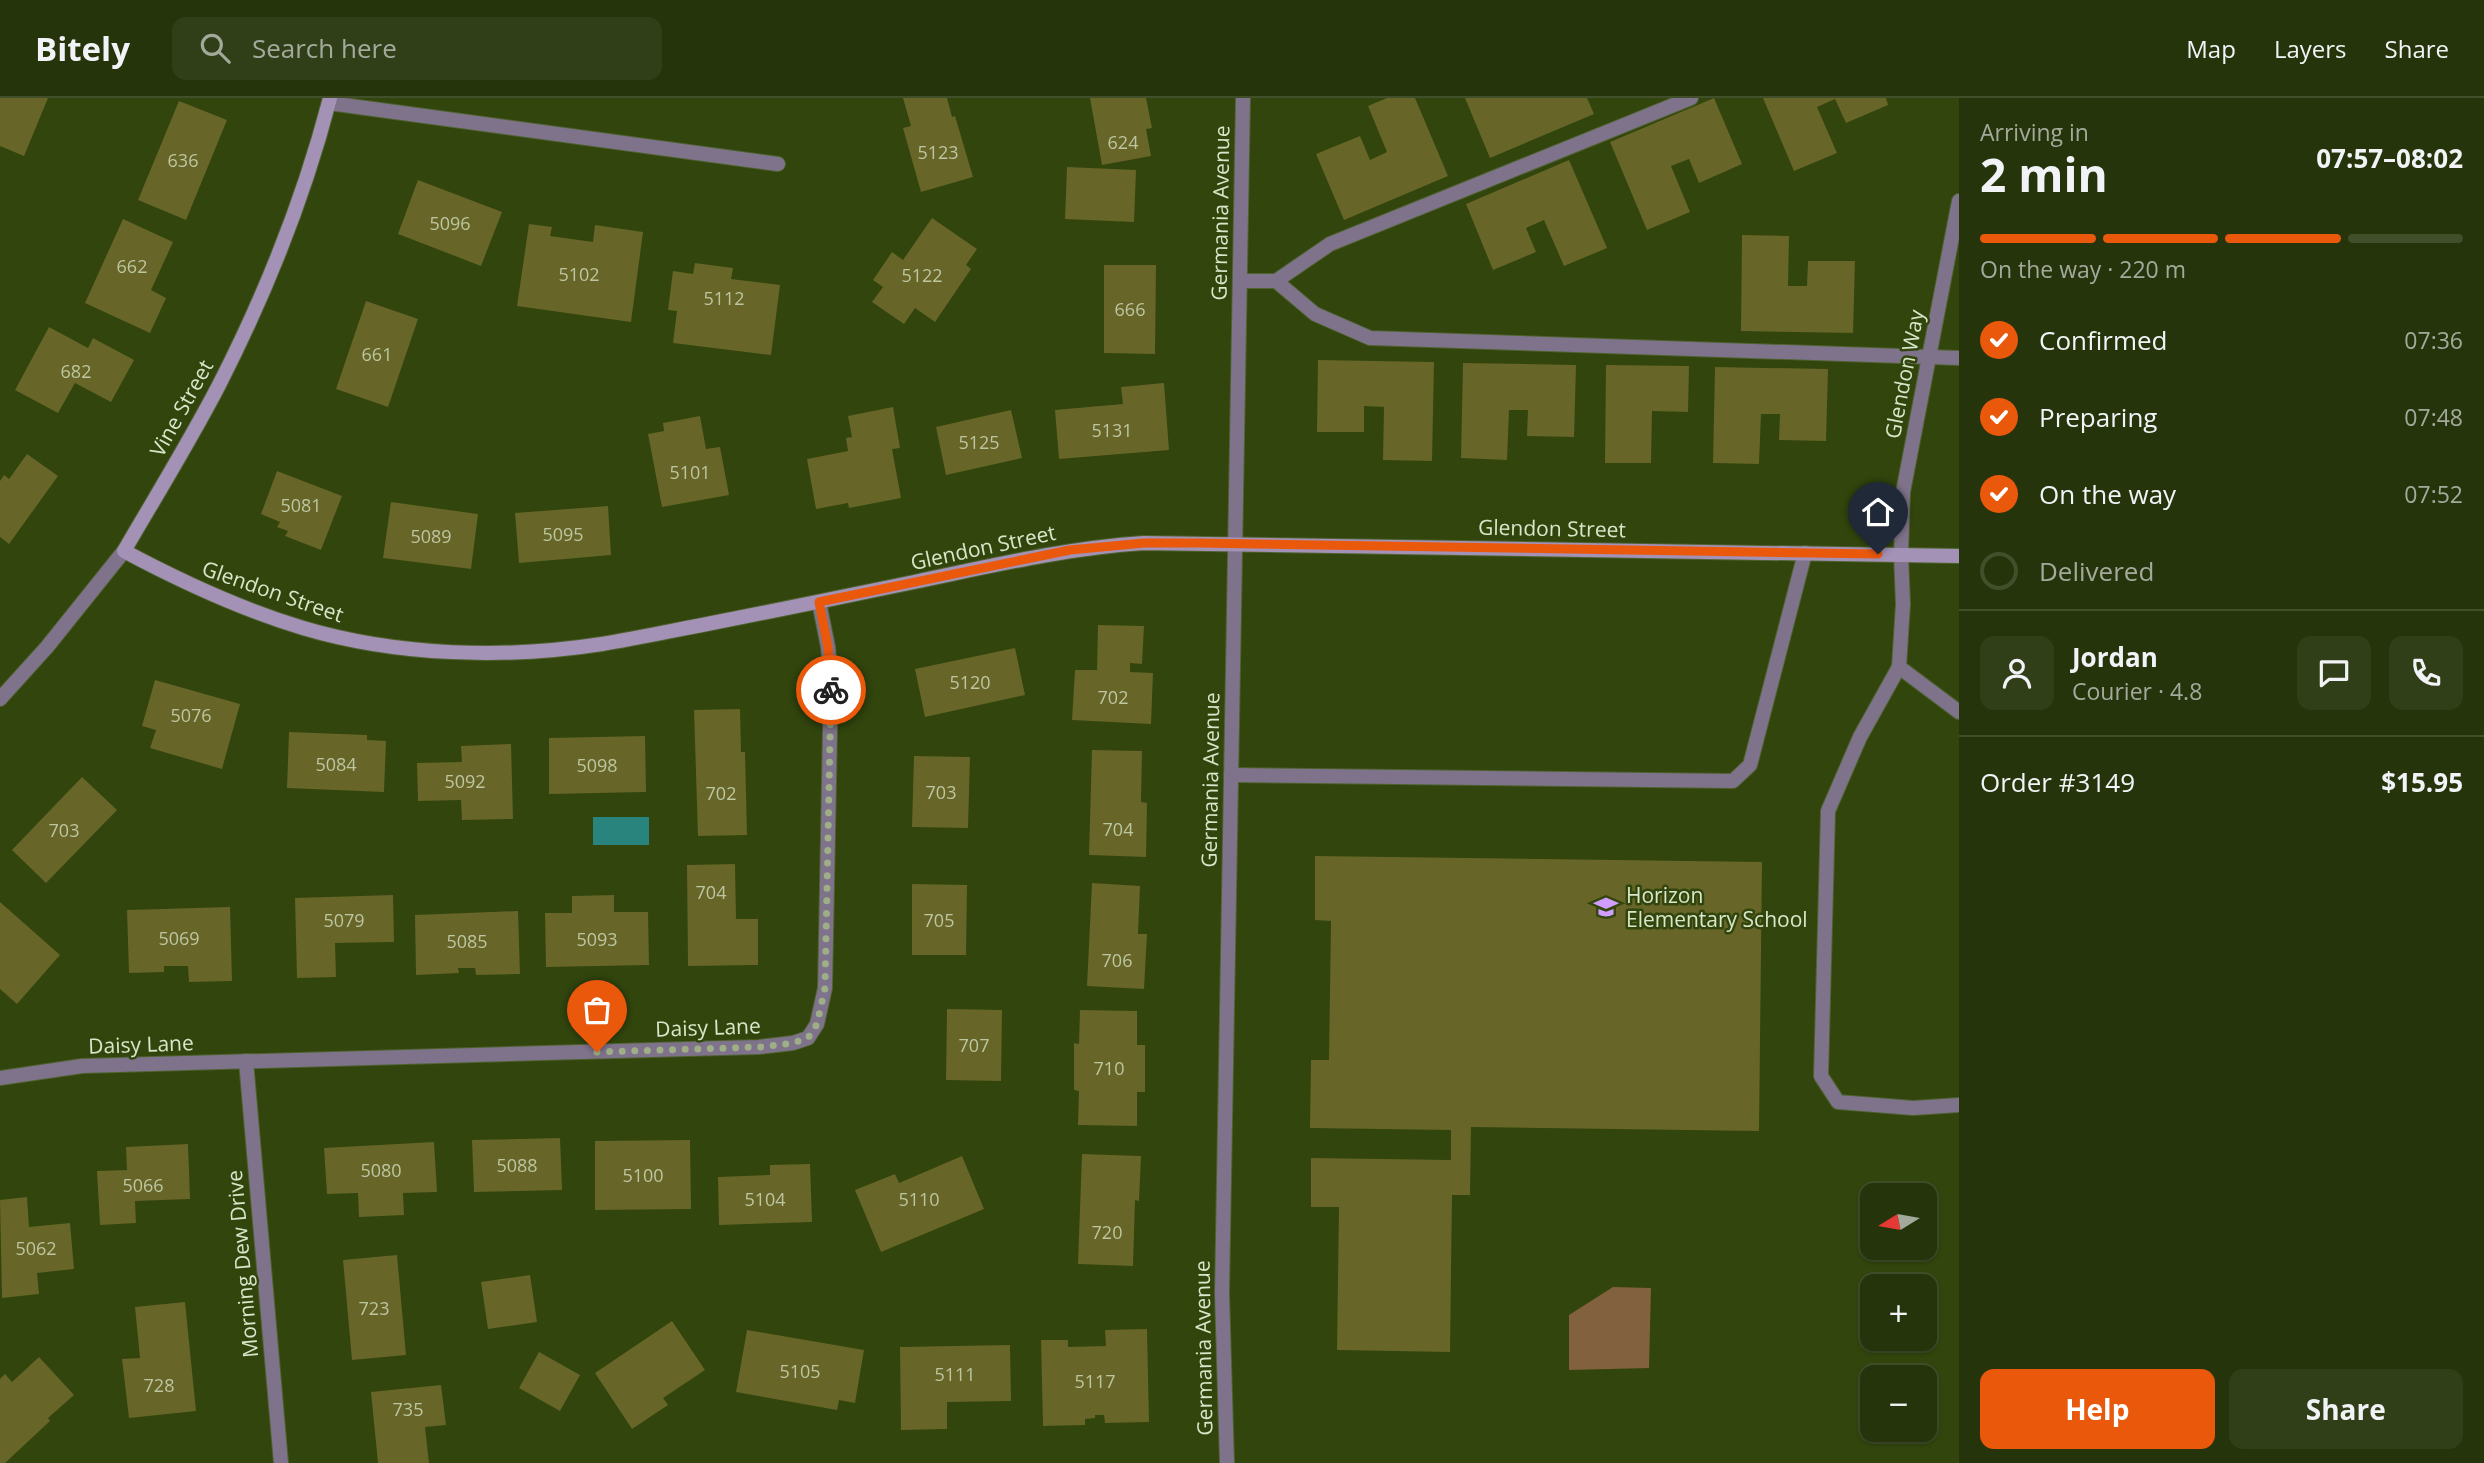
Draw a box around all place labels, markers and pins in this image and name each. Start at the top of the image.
pin [1848,482,1908,554]
place label: Horizon Elementary School [1626,881,1808,933]
school or university icon: Horizon Elementary School [1592,893,1620,921]
pin [567,980,627,1052]

